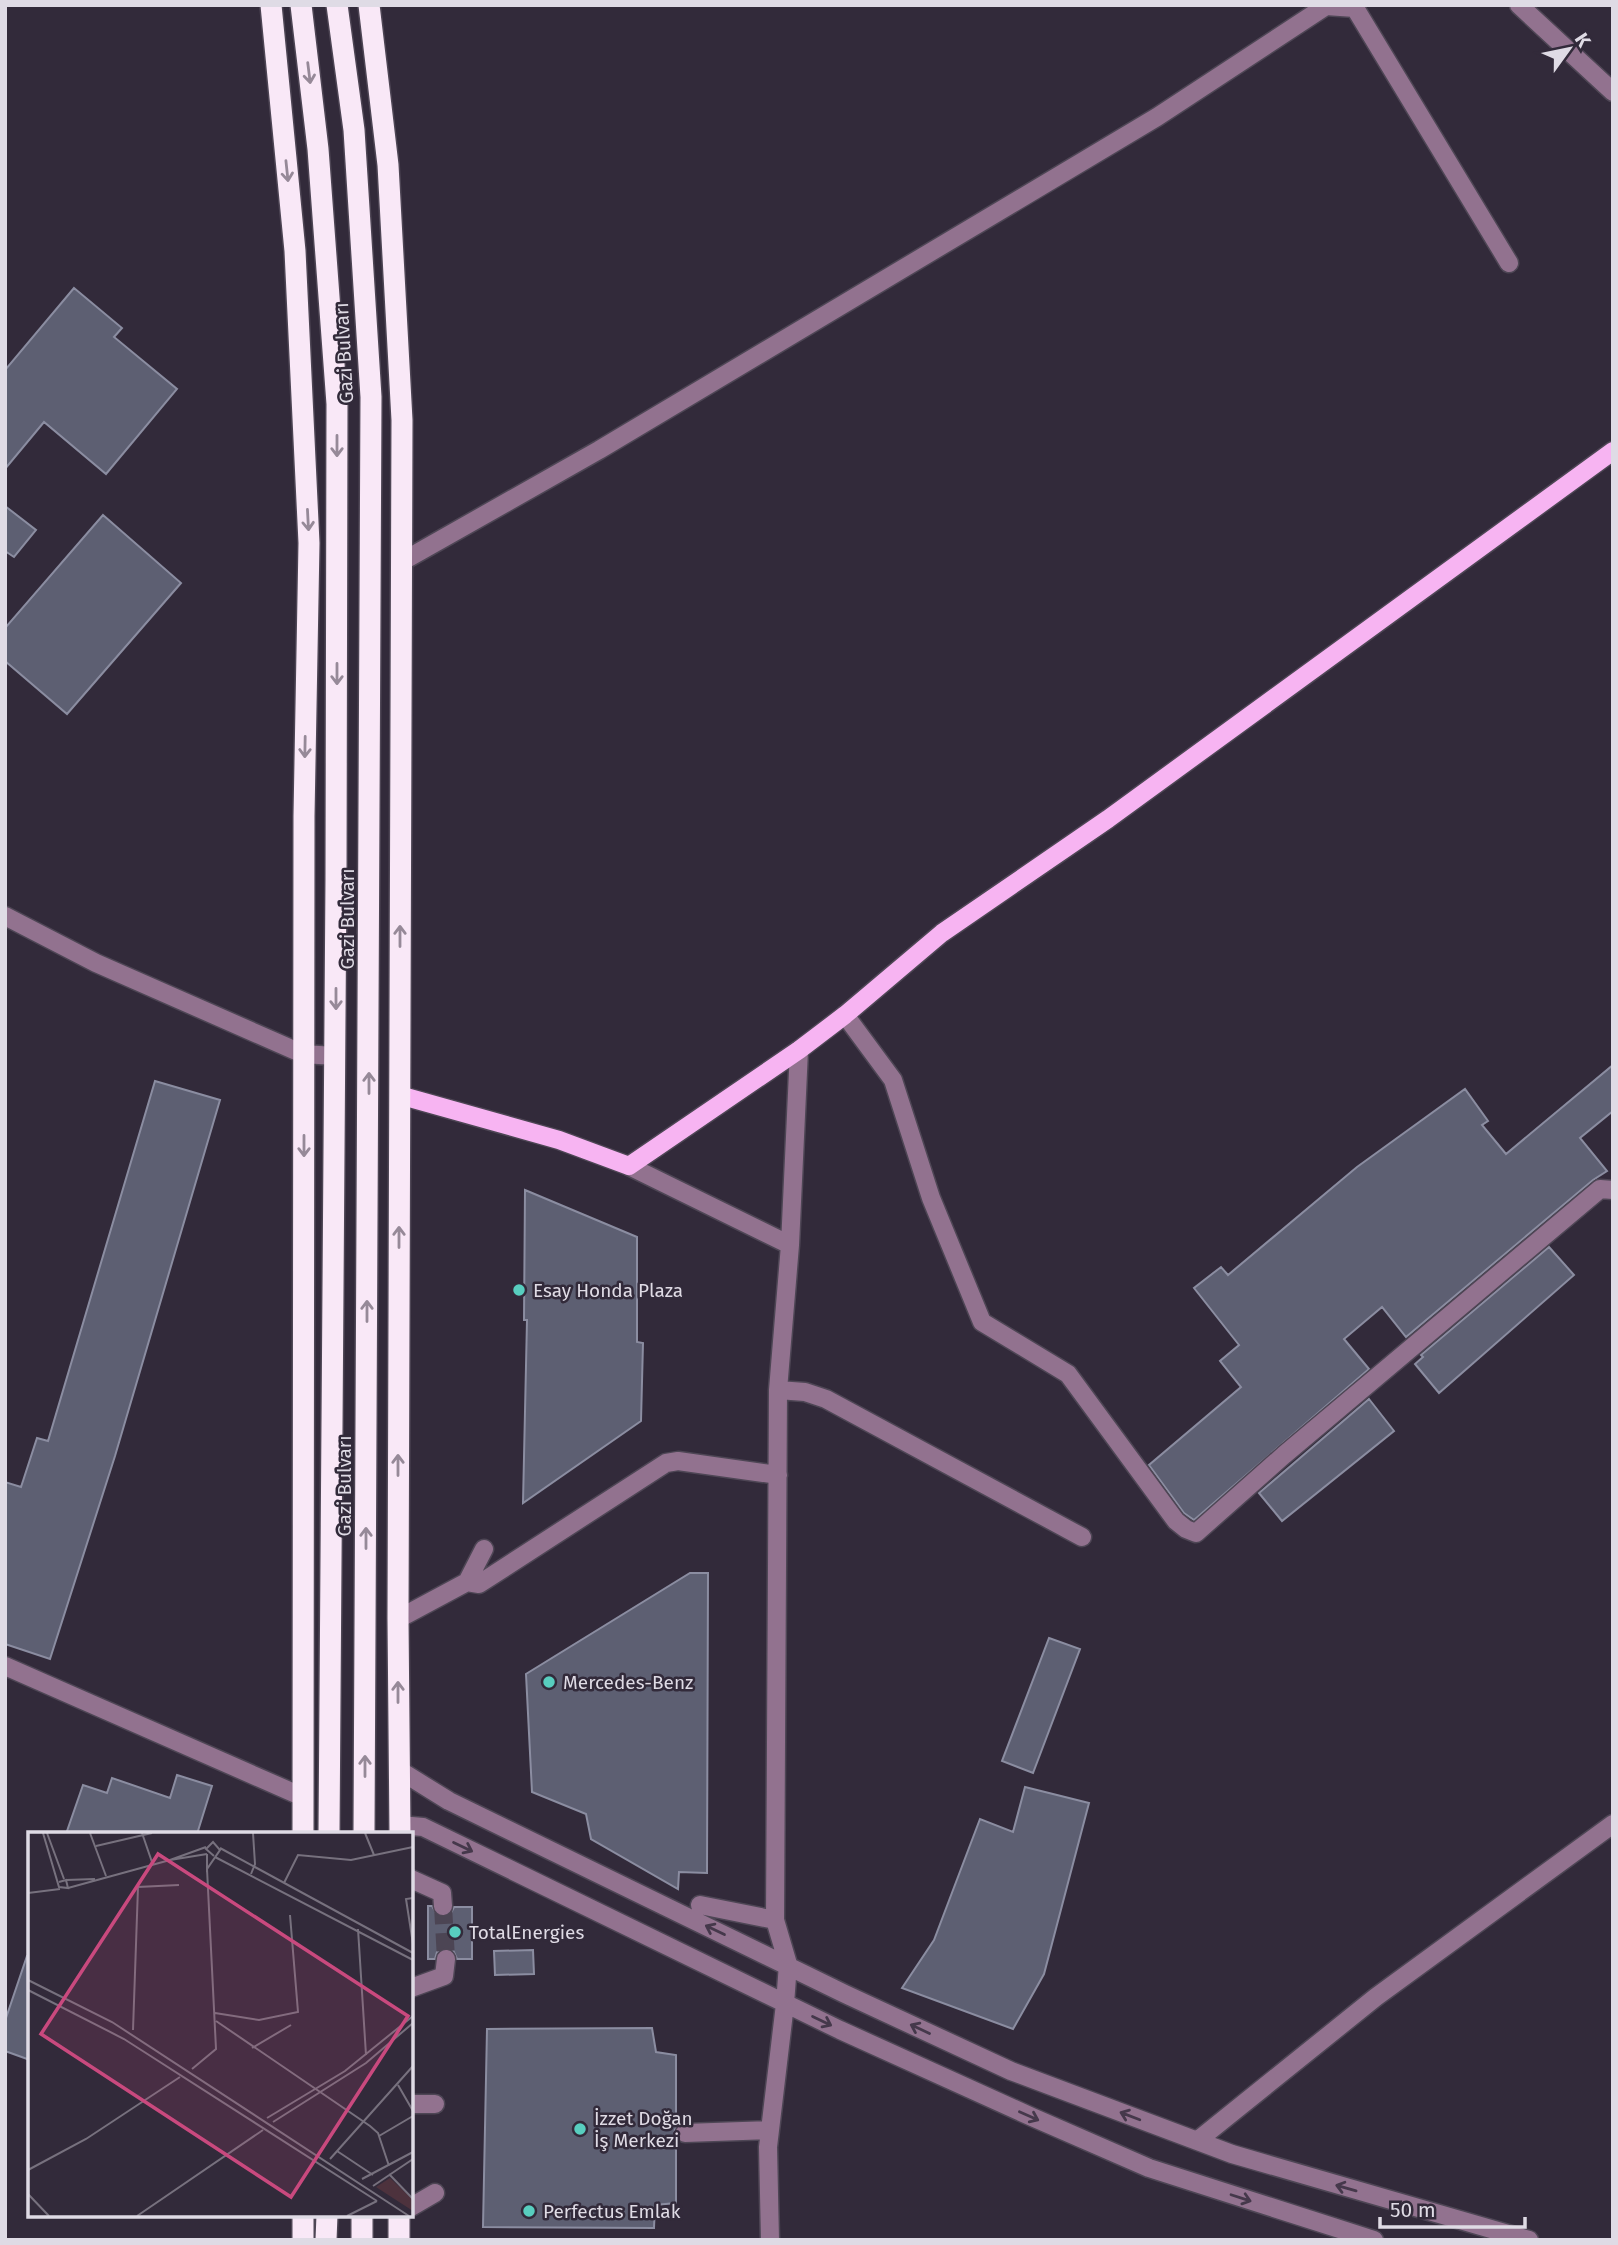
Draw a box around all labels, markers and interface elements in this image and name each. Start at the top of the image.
north arrow [1534,14,1604,84]
text: K [1570,29,1596,52]
one-way arrow [303,61,316,84]
one-way arrow [281,159,294,182]
street label: Gazi Bulvarı [330,302,358,404]
one-way arrow [330,435,344,458]
one-way arrow [301,508,314,531]
one-way arrow [330,662,344,685]
one-way arrow [299,736,312,759]
street label: Gazi Bulvarı [336,868,359,970]
one-way arrow [393,925,407,948]
one-way arrow [329,988,342,1011]
one-way arrow [362,1072,376,1095]
one-way arrow [297,1135,311,1158]
one-way arrow [392,1226,406,1249]
place label: Esay Honda Plaza [533,1279,683,1302]
marker: Esay Honda Plaza [511,1282,527,1298]
one-way arrow [360,1299,374,1322]
street label: Gazi Bulvarı [333,1435,356,1537]
one-way arrow [391,1453,405,1476]
one-way arrow [359,1527,373,1550]
place label: Mercedes-Benz [563,1671,693,1694]
marker: Mercedes-Benz [541,1674,557,1690]
one-way arrow [391,1681,405,1704]
one-way arrow [358,1754,371,1777]
inset map [28,1832,413,2217]
one-way arrow [452,1840,473,1854]
place label: TotalEnergies [469,1921,584,1944]
one-way arrow [705,1923,726,1936]
marker: TotalEnergies [447,1924,463,1940]
one-way arrow [811,2015,832,2029]
one-way arrow [910,2021,931,2035]
place label: İzzet Doğan İş Merkezi [594,2107,693,2152]
one-way arrow [1120,2109,1142,2121]
one-way arrow [1018,2110,1039,2123]
marker: İzzet Doğan İş Merkezi [572,2121,588,2137]
one-way arrow [1335,2180,1357,2193]
scale bar [1380,2186,1525,2230]
one-way arrow [1230,2192,1252,2205]
text: 50 m [1390,2197,1436,2223]
place label: Perfectus Emlak [543,2200,681,2223]
marker: Perfectus Emlak [521,2203,537,2219]

